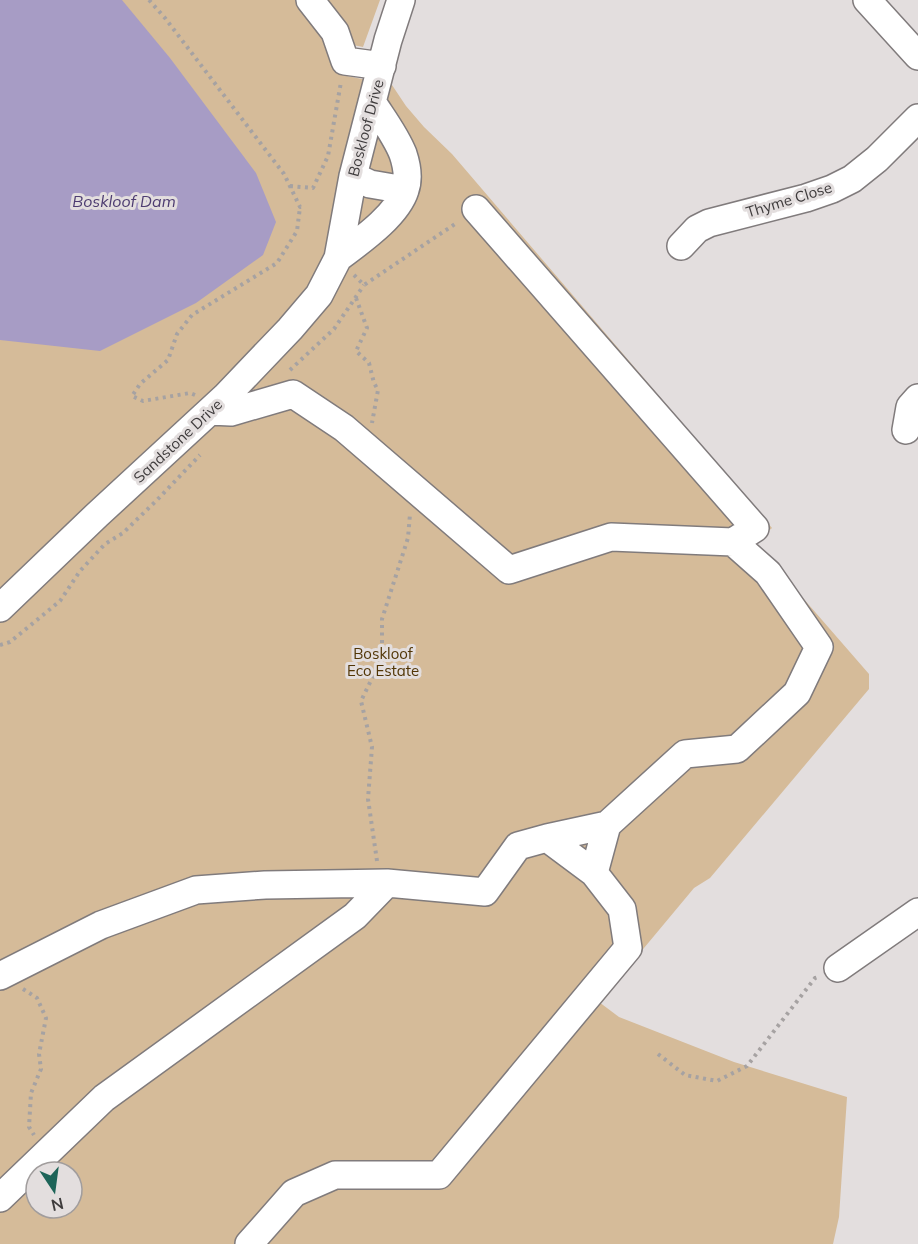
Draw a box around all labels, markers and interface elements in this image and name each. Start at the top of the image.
street label: Boskloof Drive [343,77,388,179]
street label: Thyme Close [744,177,834,222]
water label: Boskloof Dam [72,191,176,211]
street label: Sandstone Drive [129,395,226,487]
park label: Boskloof Eco Estate [347,644,419,680]
north arrow [24,1160,84,1220]
text: N [49,1194,66,1216]

